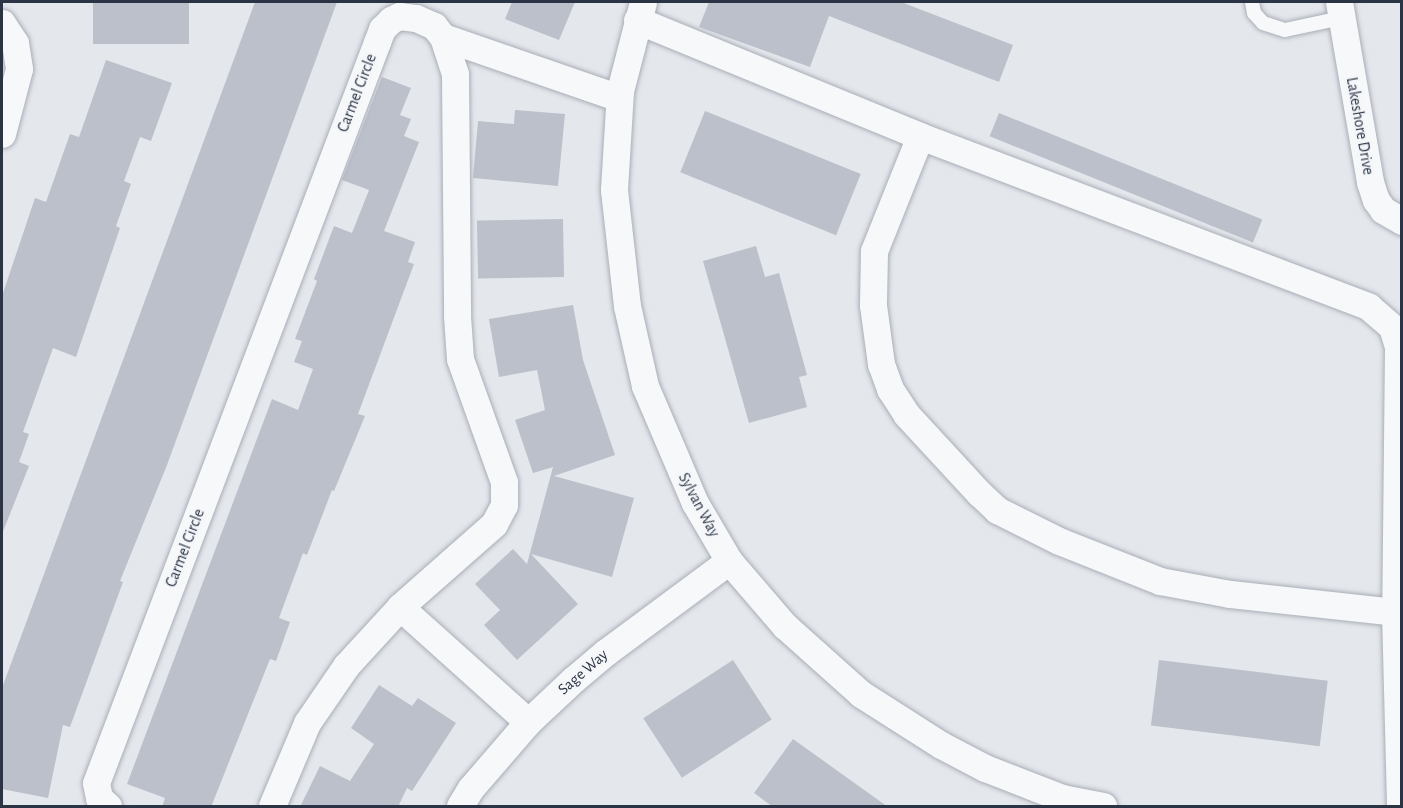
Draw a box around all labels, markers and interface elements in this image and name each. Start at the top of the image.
street label: Carmel Circle [333,51,381,135]
street label: Lakeshore Drive [1342,76,1378,176]
street label: Sylvan Way [674,470,724,540]
street label: Carmel Circle [161,506,209,590]
street label: Sage Way [554,645,612,699]

